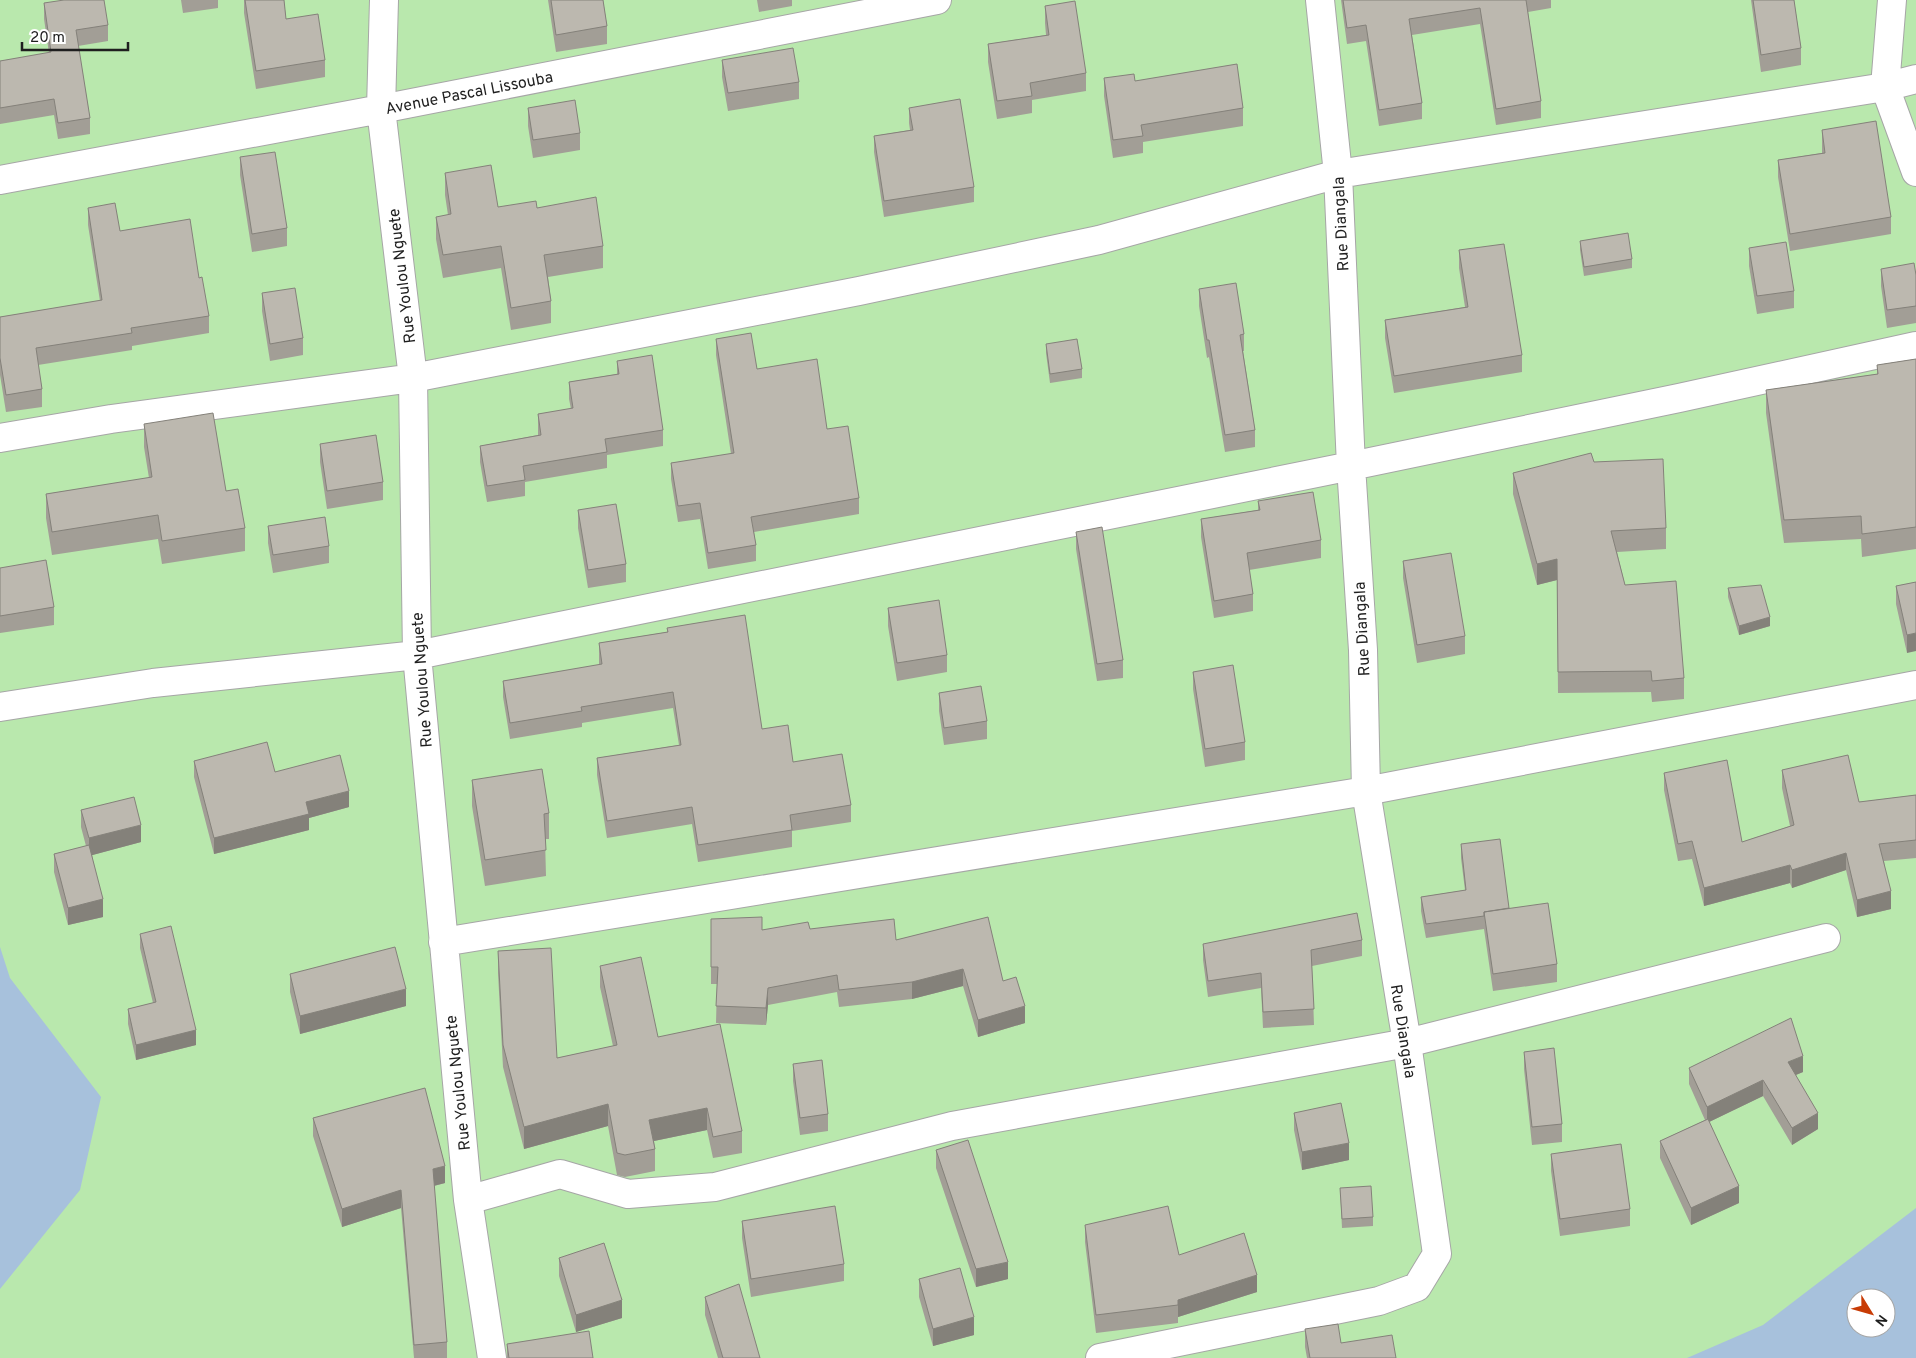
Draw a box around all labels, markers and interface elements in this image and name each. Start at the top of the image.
scale bar [22,20,129,52]
text: 20 m [30,29,65,48]
street label: Avenue Pascal Lissouba [384,68,555,120]
street label: Rue Diangala [1330,176,1354,272]
street label: Rue Youlou Nguete [385,207,421,344]
street label: Rue Diangala [1351,581,1375,677]
street label: Rue Youlou Nguete [408,611,438,748]
street label: Rue Diangala [1385,983,1419,1080]
street label: Rue Youlou Nguete [442,1014,476,1151]
north arrow [1846,1288,1896,1338]
text: N [1870,1311,1890,1329]

